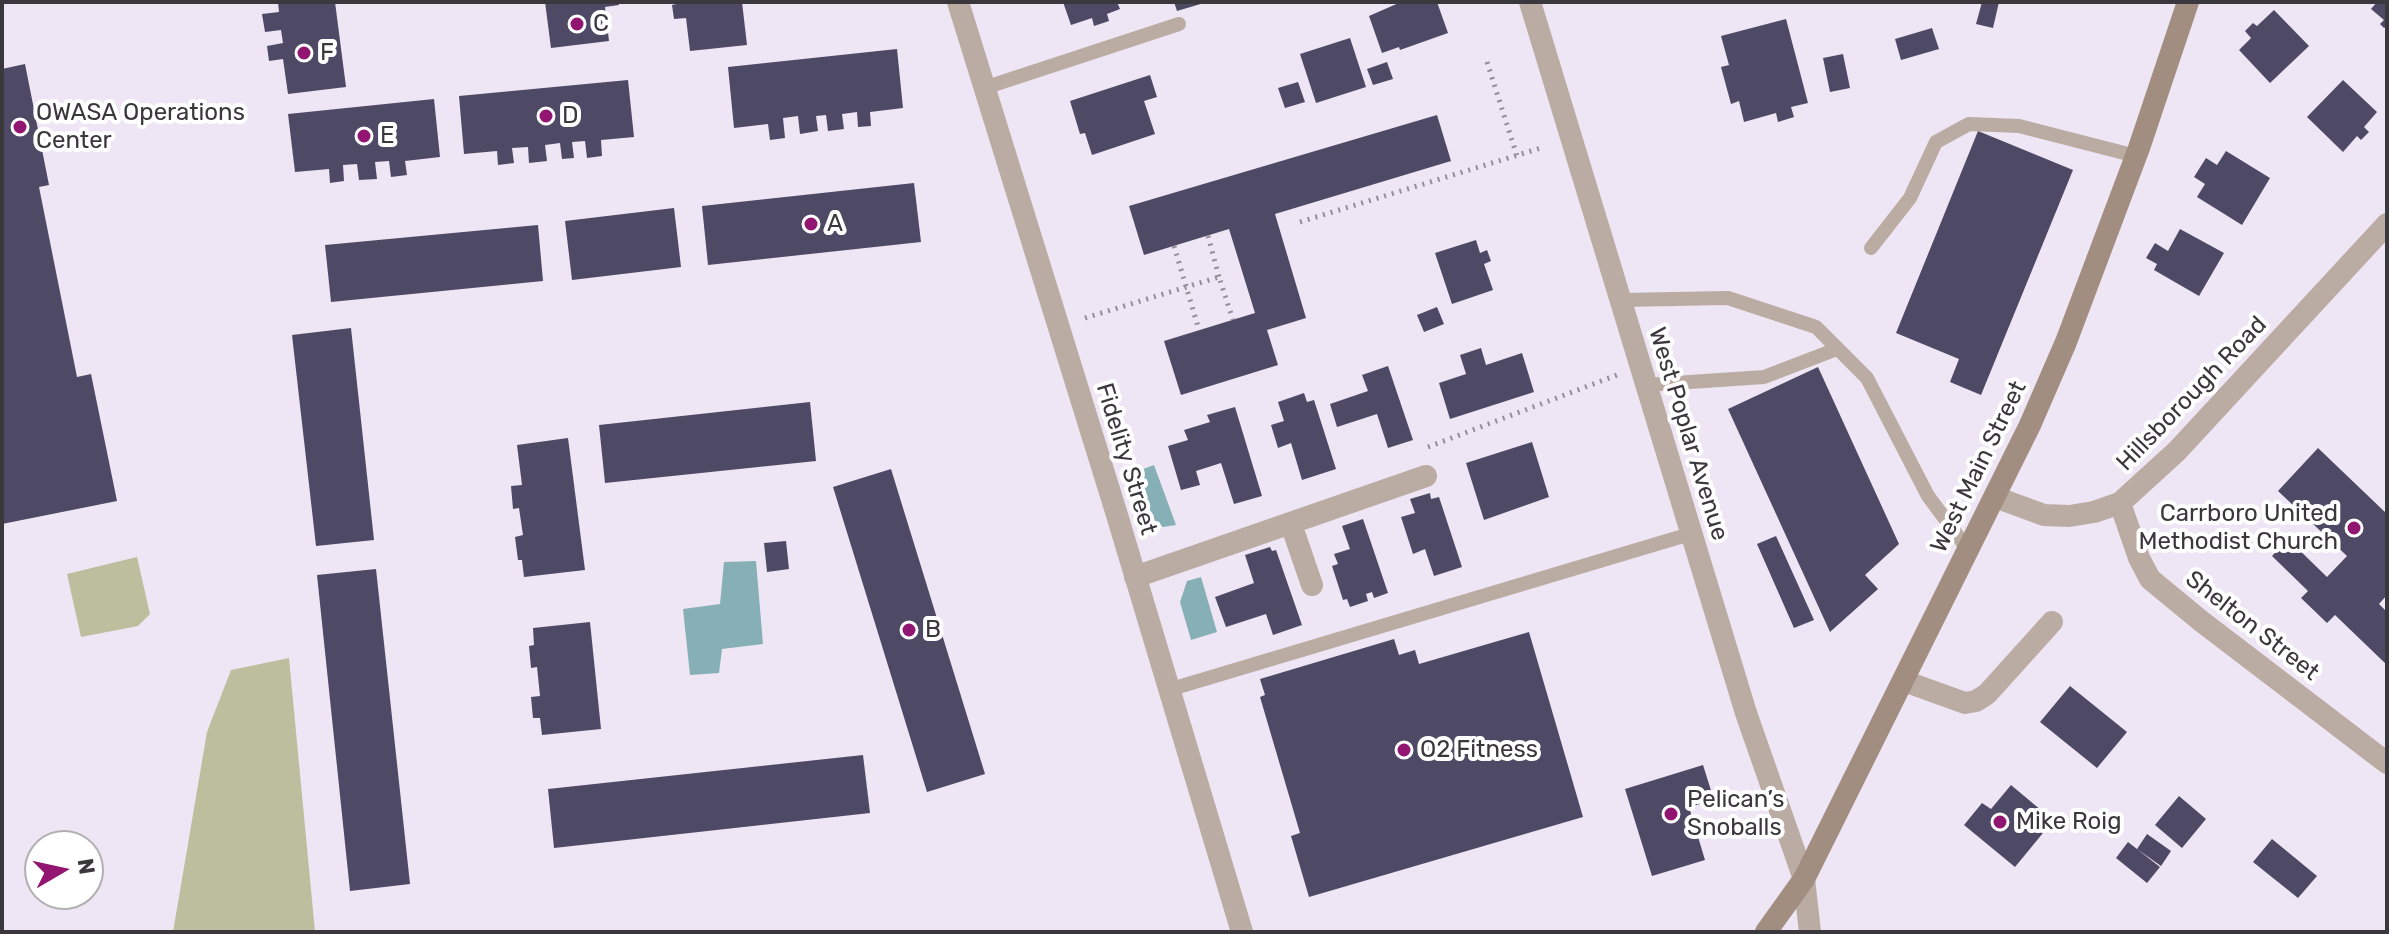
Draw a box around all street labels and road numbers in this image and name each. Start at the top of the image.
street label: Hillsborough Road [2111,311,2273,477]
street label: West Poplar Avenue [1642,324,1734,544]
street label: West Main Street [1925,376,2033,558]
street label: Fidelity Street [1089,380,1163,538]
street label: Shelton Street [2179,565,2325,687]

